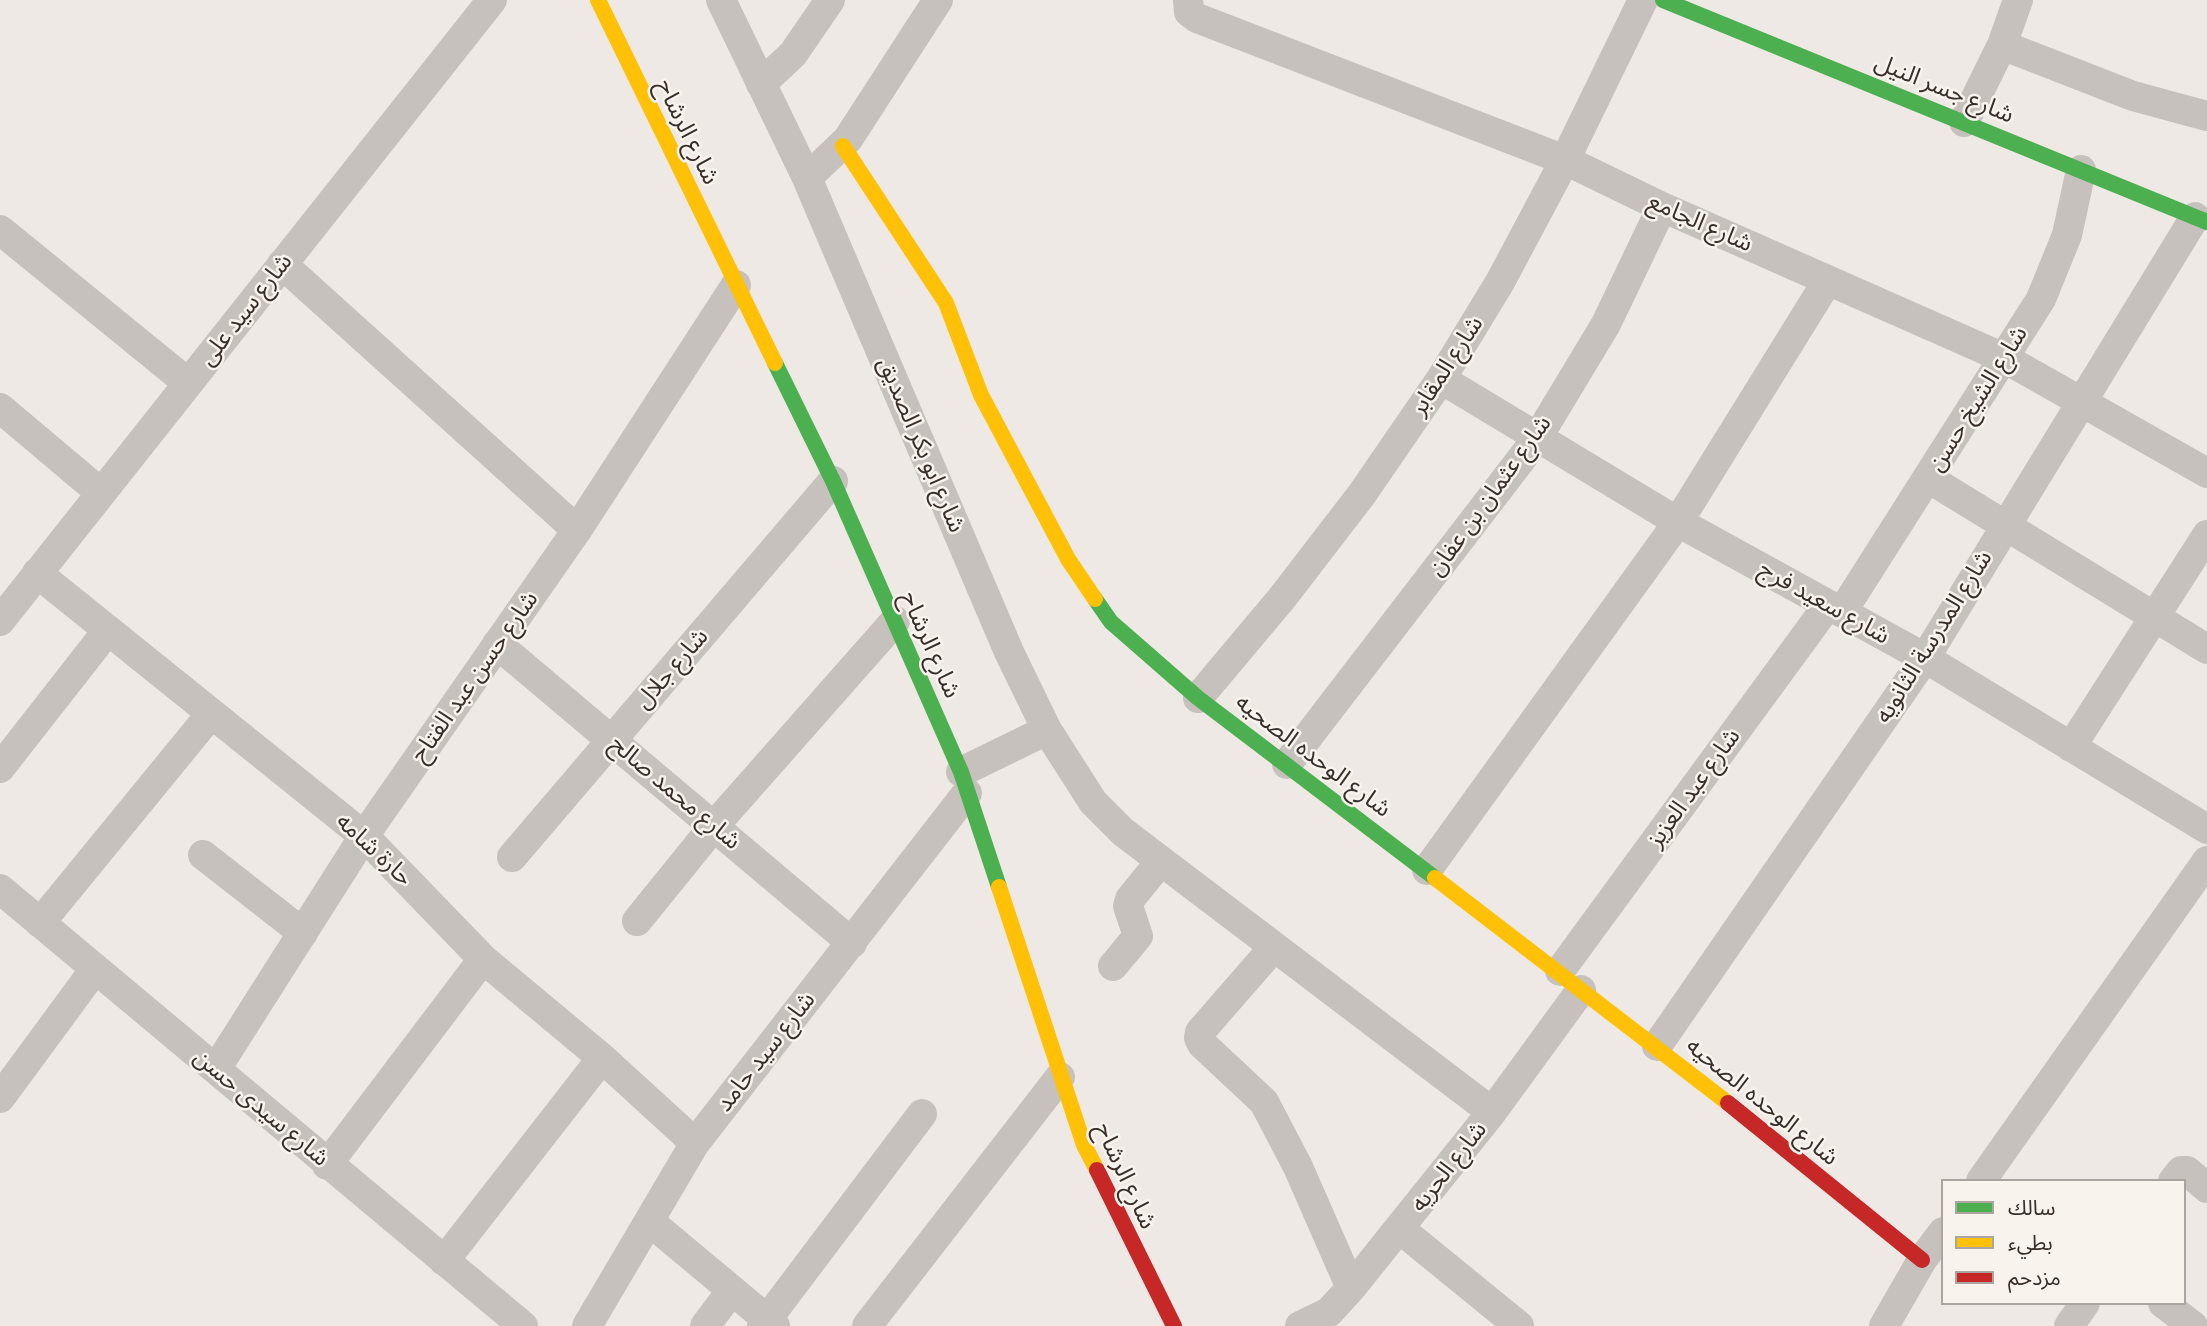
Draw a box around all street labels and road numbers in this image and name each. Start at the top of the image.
street label: شارع جسر النيل [1870,48,2018,130]
street label: شارع الرشاح [649,75,725,189]
street label: شارع الجامع [1643,187,1757,259]
street label: شارع سيد على [193,248,299,372]
street label: شارع المقابر [1404,311,1490,421]
street label: شارع الشيخ حسن [1922,321,2034,477]
street label: شارع ابو بكر الصديق [871,353,971,537]
street label: شارع عثمان بن عفان [1422,410,1558,582]
street label: شارع المدرسة الثانويه [1869,545,1999,729]
street label: شارع سعيد فرج [1753,555,1895,651]
street label: شارع حسن عبد الفتاح [405,586,545,768]
street label: شارع الرشاح [894,587,966,703]
street label: شارع جلال [629,623,715,715]
street label: شارع الوحده الصحيه [1229,688,1397,824]
street label: شارع عبد العزيز [1641,723,1747,853]
street label: شارع محمد صالح [604,730,746,856]
street label: حارة شامه [330,807,418,893]
street label: شارع سيد حامد [710,986,822,1118]
street label: شارع الوحده الصحيه [1680,1032,1844,1172]
street label: شارع سيدى حسن [187,1043,335,1173]
street label: شارع الحريه [1405,1116,1493,1218]
street label: شارع الرشاح [1088,1118,1162,1234]

